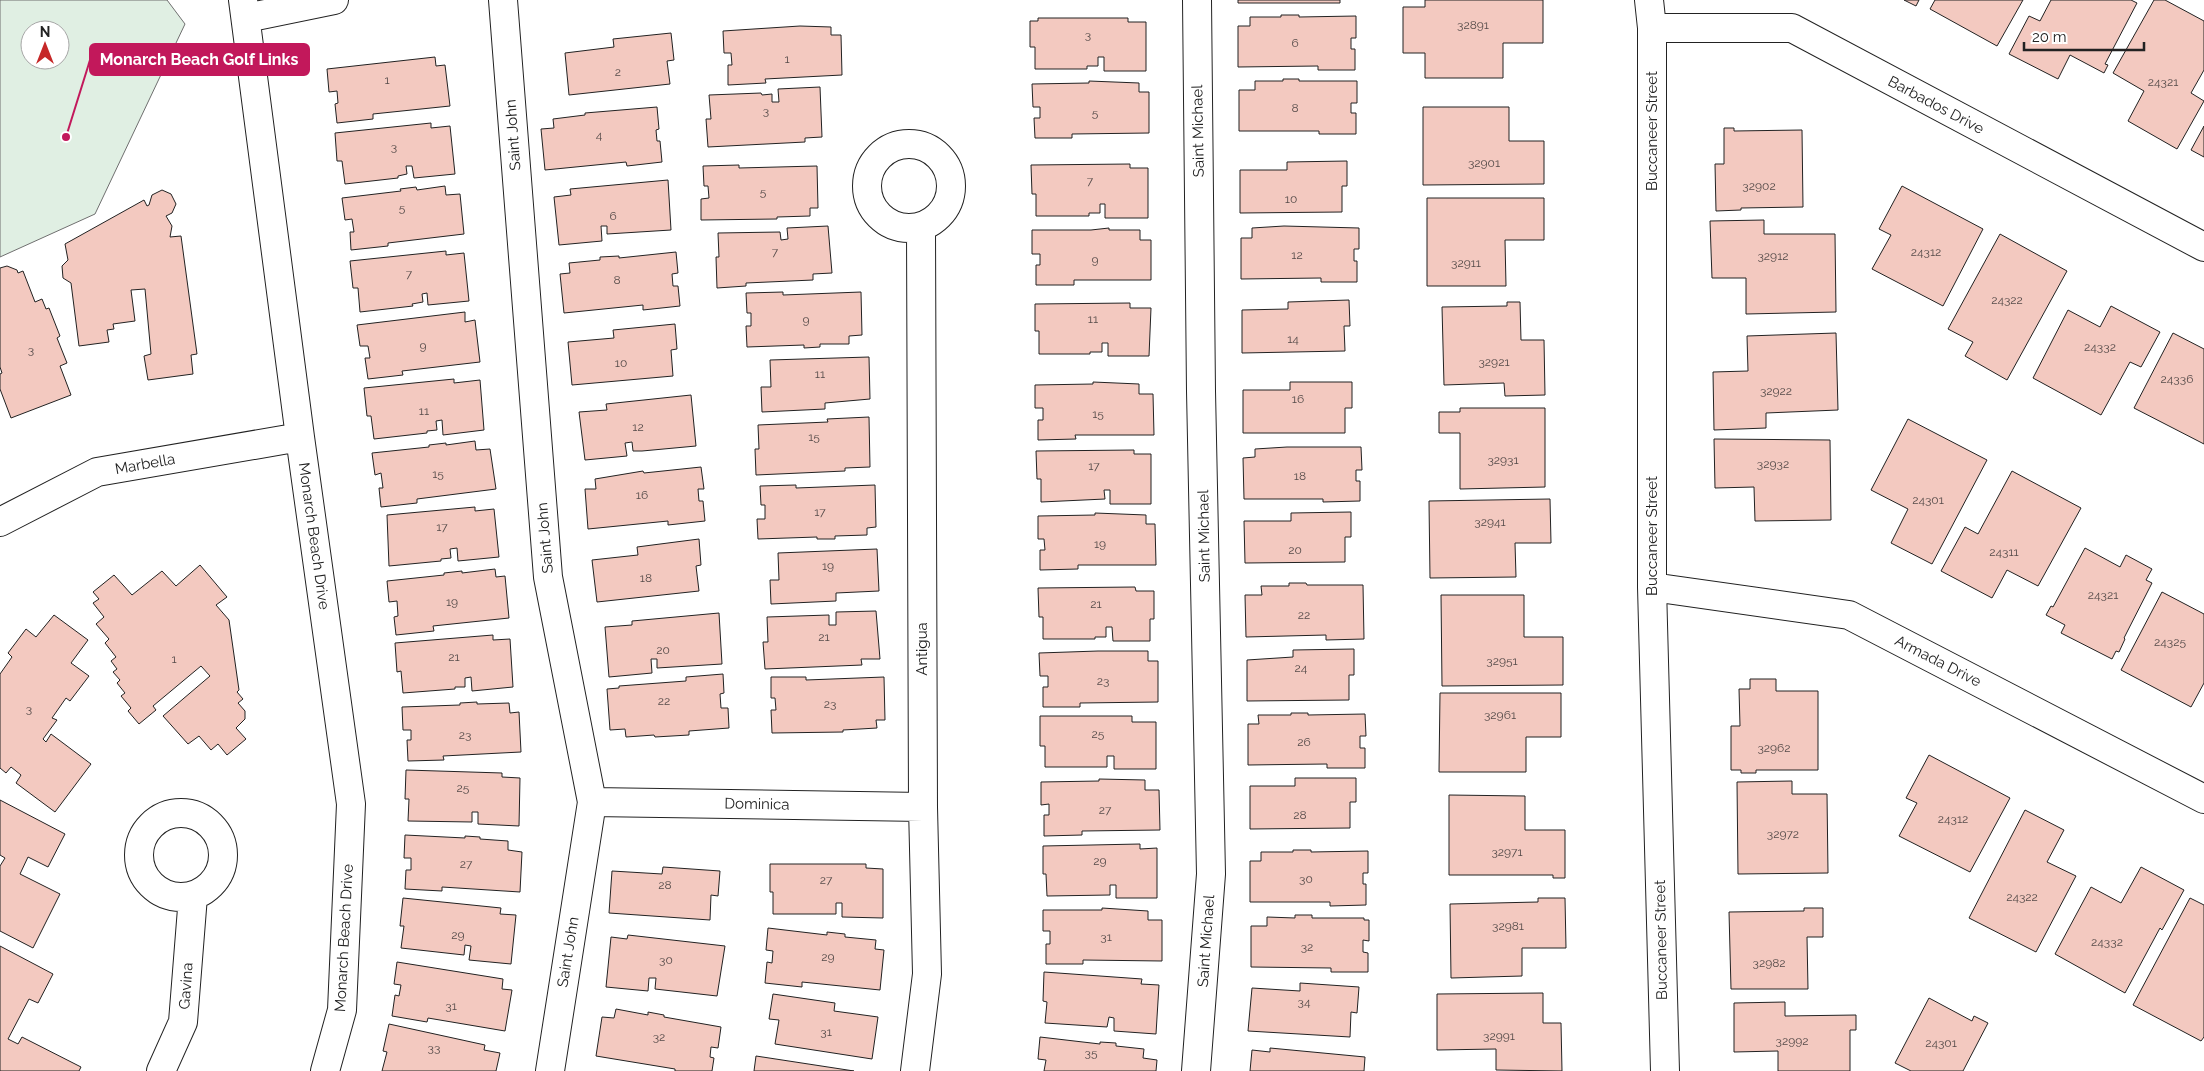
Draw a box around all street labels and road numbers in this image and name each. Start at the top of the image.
street label: Buccaneer Street [1643,71,1661,191]
street label: Barbados Drive [1885,72,1987,138]
street label: Saint Michael [1188,84,1208,177]
street label: Saint John [502,99,524,171]
street label: Marbella [113,450,177,478]
street label: Monarch Beach Drive [295,461,333,611]
street label: Buccaneer Street [1643,476,1661,596]
street label: Saint Michael [1194,489,1214,582]
street label: Saint John [533,502,557,574]
street label: Antigua [913,622,931,676]
street label: Armada Drive [1892,632,1984,691]
street label: Dominica [724,794,790,814]
street label: Monarch Beach Drive [331,863,357,1013]
street label: Buccaneer Street [1651,880,1671,1000]
street label: Saint Michael [1194,893,1218,988]
street label: Saint John [554,915,582,989]
street label: Gavina [175,962,197,1010]

